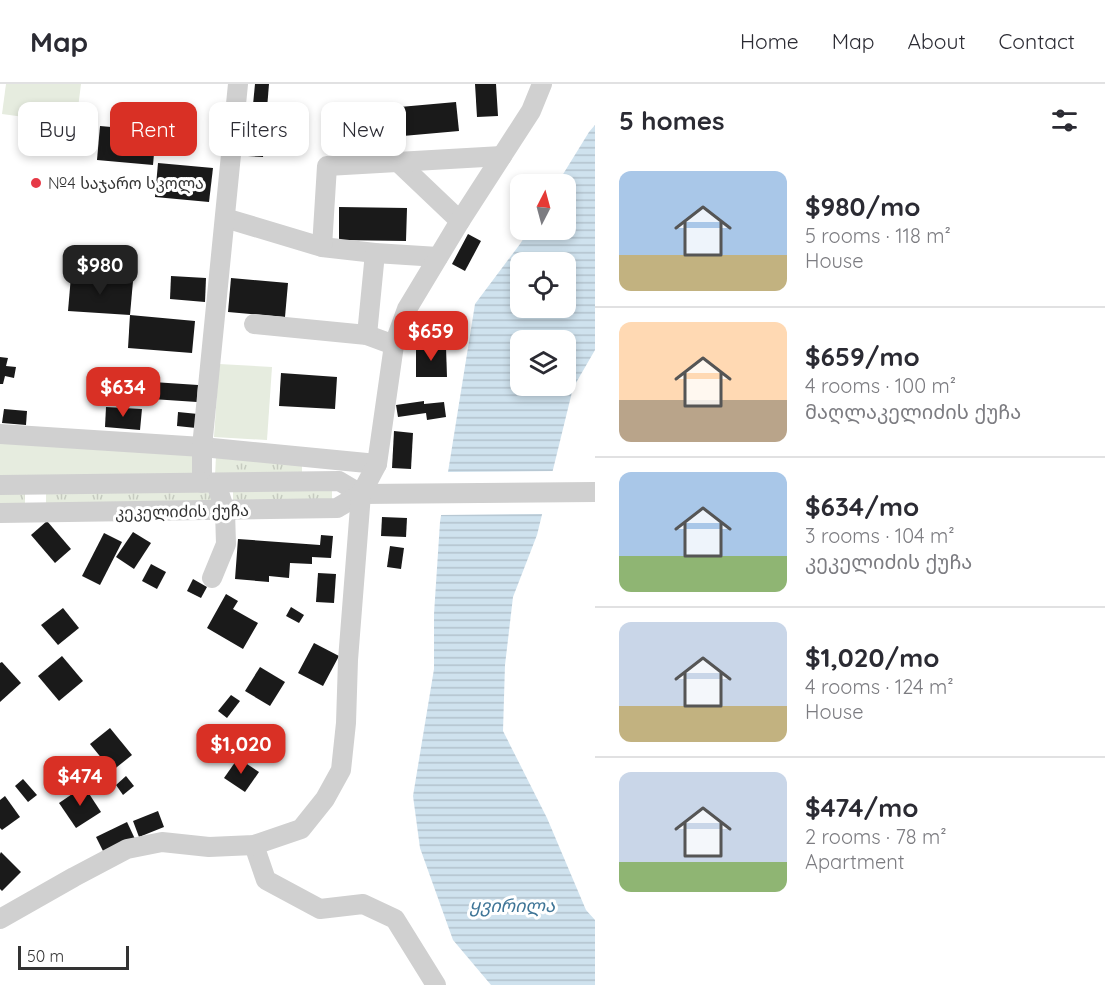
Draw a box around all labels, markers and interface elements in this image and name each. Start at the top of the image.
text: Map [30,24,88,59]
text: Home [740,28,799,54]
text: Map [832,28,875,54]
text: About [908,28,966,54]
text: Contact [999,28,1075,54]
chip: Buy [18,102,98,156]
chip: Rent [110,102,197,156]
chip: Filters [209,102,309,156]
chip: New [321,102,406,156]
text: 5 homes [619,104,725,137]
icon: filters [1048,104,1081,137]
place label: №4 საჯარო სკოლა [48,173,204,194]
north arrow [510,174,576,240]
map controls [510,174,576,396]
marker: №4 საჯარო სკოლა [29,176,43,190]
text: $980/mo [805,190,920,223]
icon: home [667,195,739,267]
text: 5 rooms · 118 m² [805,223,951,248]
pin: $980 [64,245,136,296]
text: House [805,248,864,273]
text: $980 [77,252,123,277]
button: locate [510,252,576,318]
pin: $659 [395,311,467,362]
text: $659 [408,318,454,343]
button: layers [510,330,576,396]
text: $659/mo [805,340,920,373]
icon: home [667,346,739,418]
pin: $634 [87,367,159,418]
text: 4 rooms · 100 m² [805,373,956,398]
text: $634 [100,374,146,399]
text: მაღლაკელიძის ქუჩა [805,399,1021,424]
text: $634/mo [805,490,919,523]
icon: home [667,496,739,568]
street label: კეკელიძის ქუჩა [115,500,249,523]
text: 3 rooms · 104 m² [805,523,955,548]
text: კეკელიძის ქუჩა [805,549,972,574]
text: $1,020/mo [805,641,939,674]
icon: home [667,646,739,718]
text: 4 rooms · 124 m² [805,674,954,699]
text: House [805,699,864,724]
pin: $1,020 [192,724,290,775]
text: $1,020 [210,731,272,756]
pin: $474 [44,756,116,807]
text: $474 [57,763,103,788]
text: $474/mo [805,791,919,824]
icon: home [667,796,739,868]
text: 2 rooms · 78 m² [805,824,947,849]
text: Apartment [805,849,905,874]
water label: ყვირილა [469,894,555,917]
scale bar [18,943,129,970]
text: 50 m [27,946,64,966]

